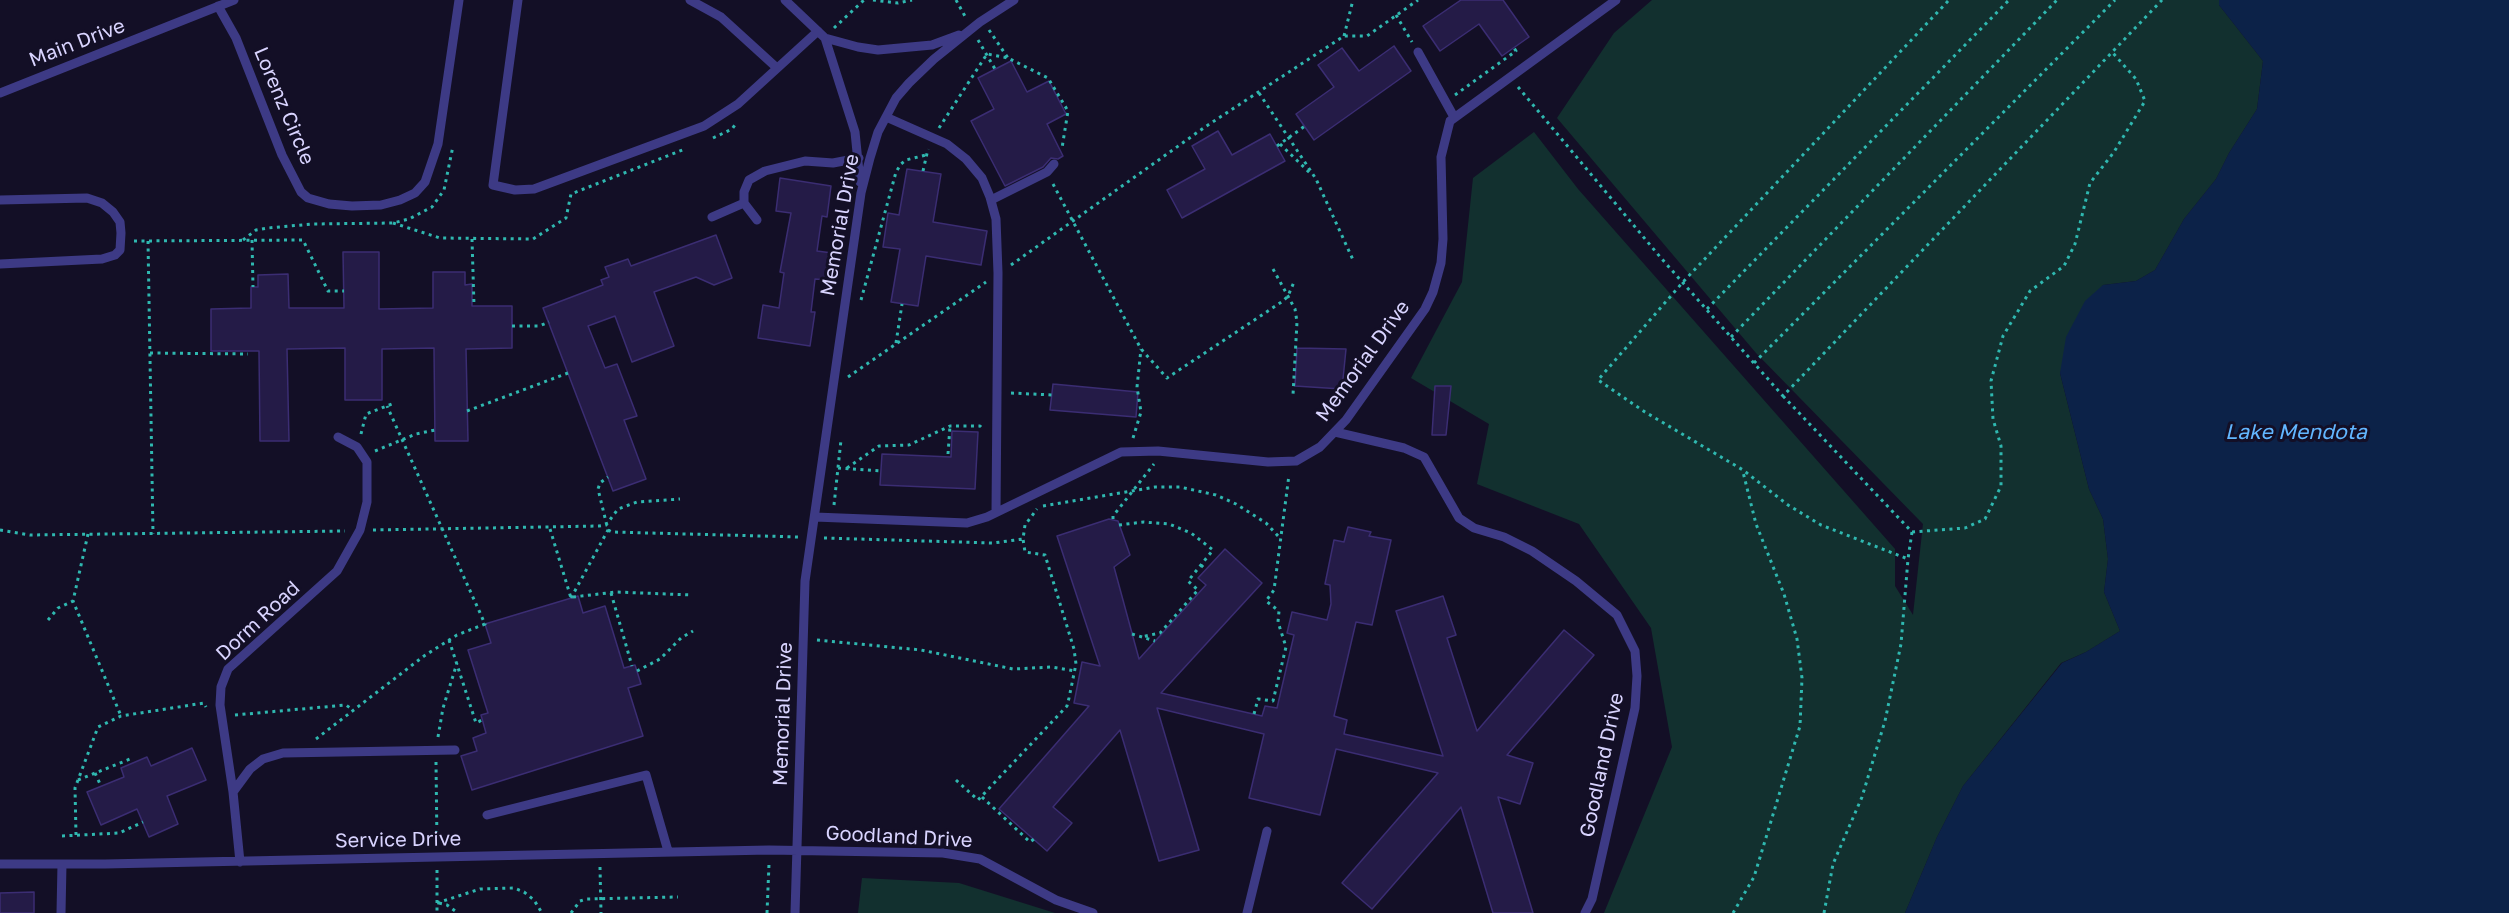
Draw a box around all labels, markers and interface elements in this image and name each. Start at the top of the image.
street label: Main Drive [26,14,128,72]
street label: Lorenz Circle [249,44,319,168]
street label: Memorial Drive [816,152,864,298]
street label: Memorial Drive [1311,296,1415,426]
water label: Lake Mendota [2225,419,2367,445]
street label: Dorm Road [211,576,305,666]
street label: Memorial Drive [768,642,798,786]
street label: Goodland Drive [1575,690,1629,840]
street label: Goodland Drive [825,821,973,853]
street label: Service Drive [335,827,461,853]

